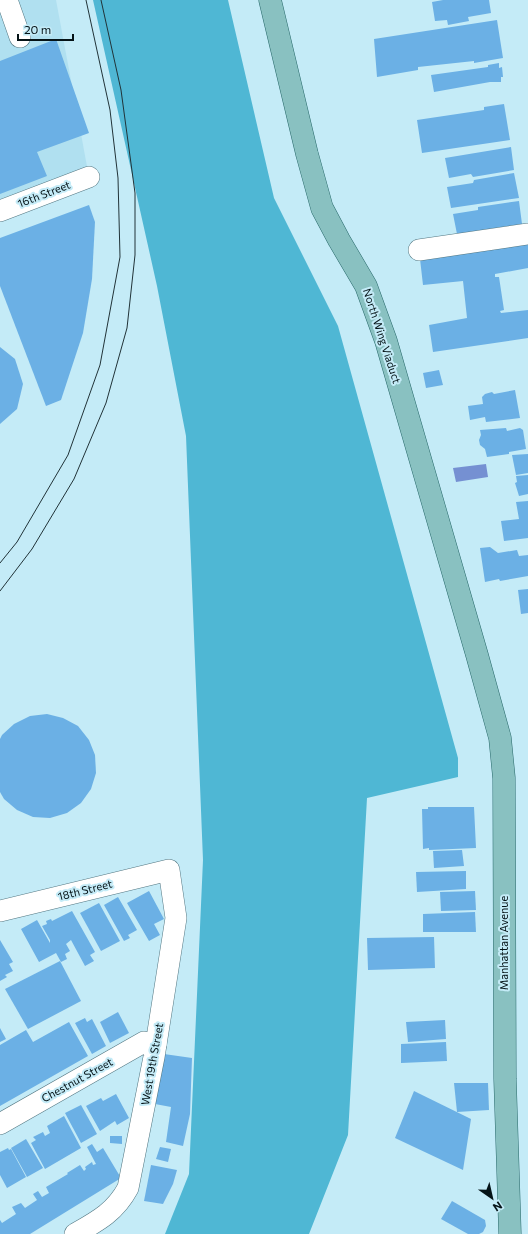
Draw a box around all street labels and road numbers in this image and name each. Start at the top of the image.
street label: 16th Street [16,177,72,210]
street label: North Wing Viaduct [361,287,404,385]
street label: 18th Street [56,876,114,903]
street label: Manhattan Avenue [497,896,510,990]
street label: West 19th Street [138,1021,165,1106]
street label: Chestnut Street [39,1054,115,1104]

